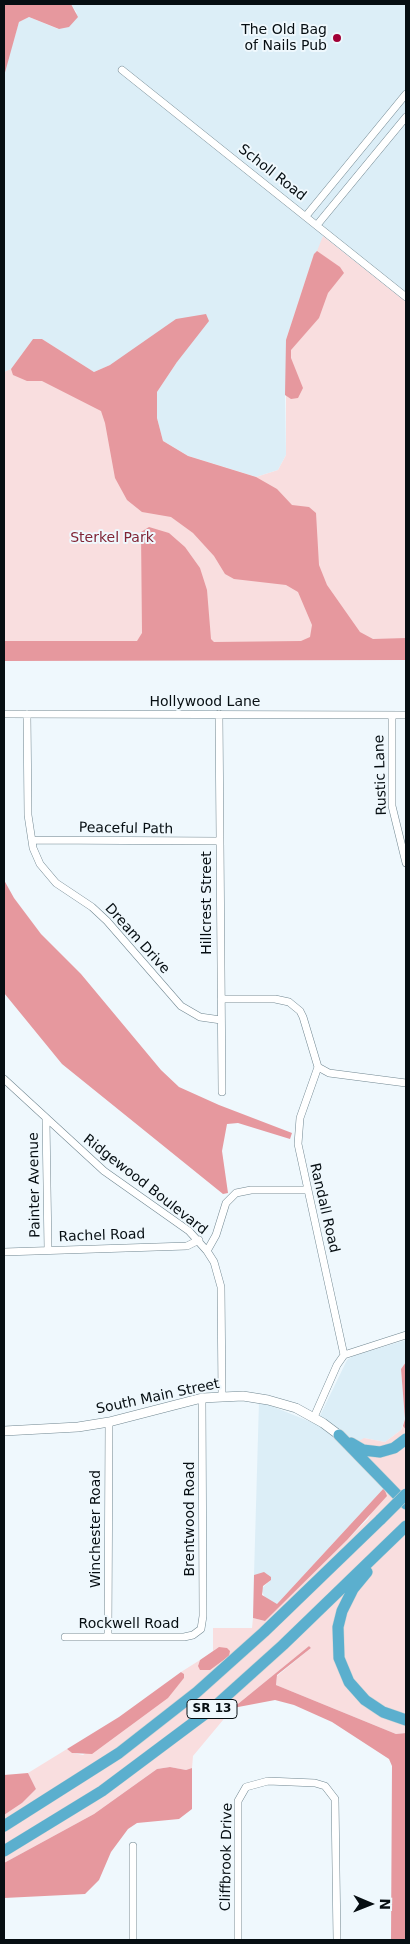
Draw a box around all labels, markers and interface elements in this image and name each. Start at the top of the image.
place label: The Old Bag of Nails Pub [241,22,327,54]
marker: The Old Bag of Nails Pub [331,32,343,44]
street label: Scholl Road [235,141,309,205]
park label: Sterkel Park [70,530,154,546]
street label: Hollywood Lane [150,694,260,710]
street label: Rustic Lane [371,734,391,816]
street label: Peaceful Path [79,820,173,838]
street label: Hillcrest Street [199,851,215,955]
street label: Dream Drive [101,900,173,978]
street label: Ridgewood Boulevard [80,1131,210,1239]
street label: Painter Avenue [26,1132,44,1238]
street label: Randall Road [306,1161,342,1255]
street label: Rachel Road [58,1226,146,1246]
street label: South Main Street [95,1376,221,1418]
street label: Brentwood Road [182,1461,198,1577]
street label: Winchester Road [88,1470,104,1588]
street label: Rockwell Road [79,1616,179,1632]
road number: SR 13 [187,1700,237,1718]
street label: Cliffbrook Drive [218,1803,236,1911]
north arrow [345,1879,395,1929]
text: N [377,1898,393,1910]

